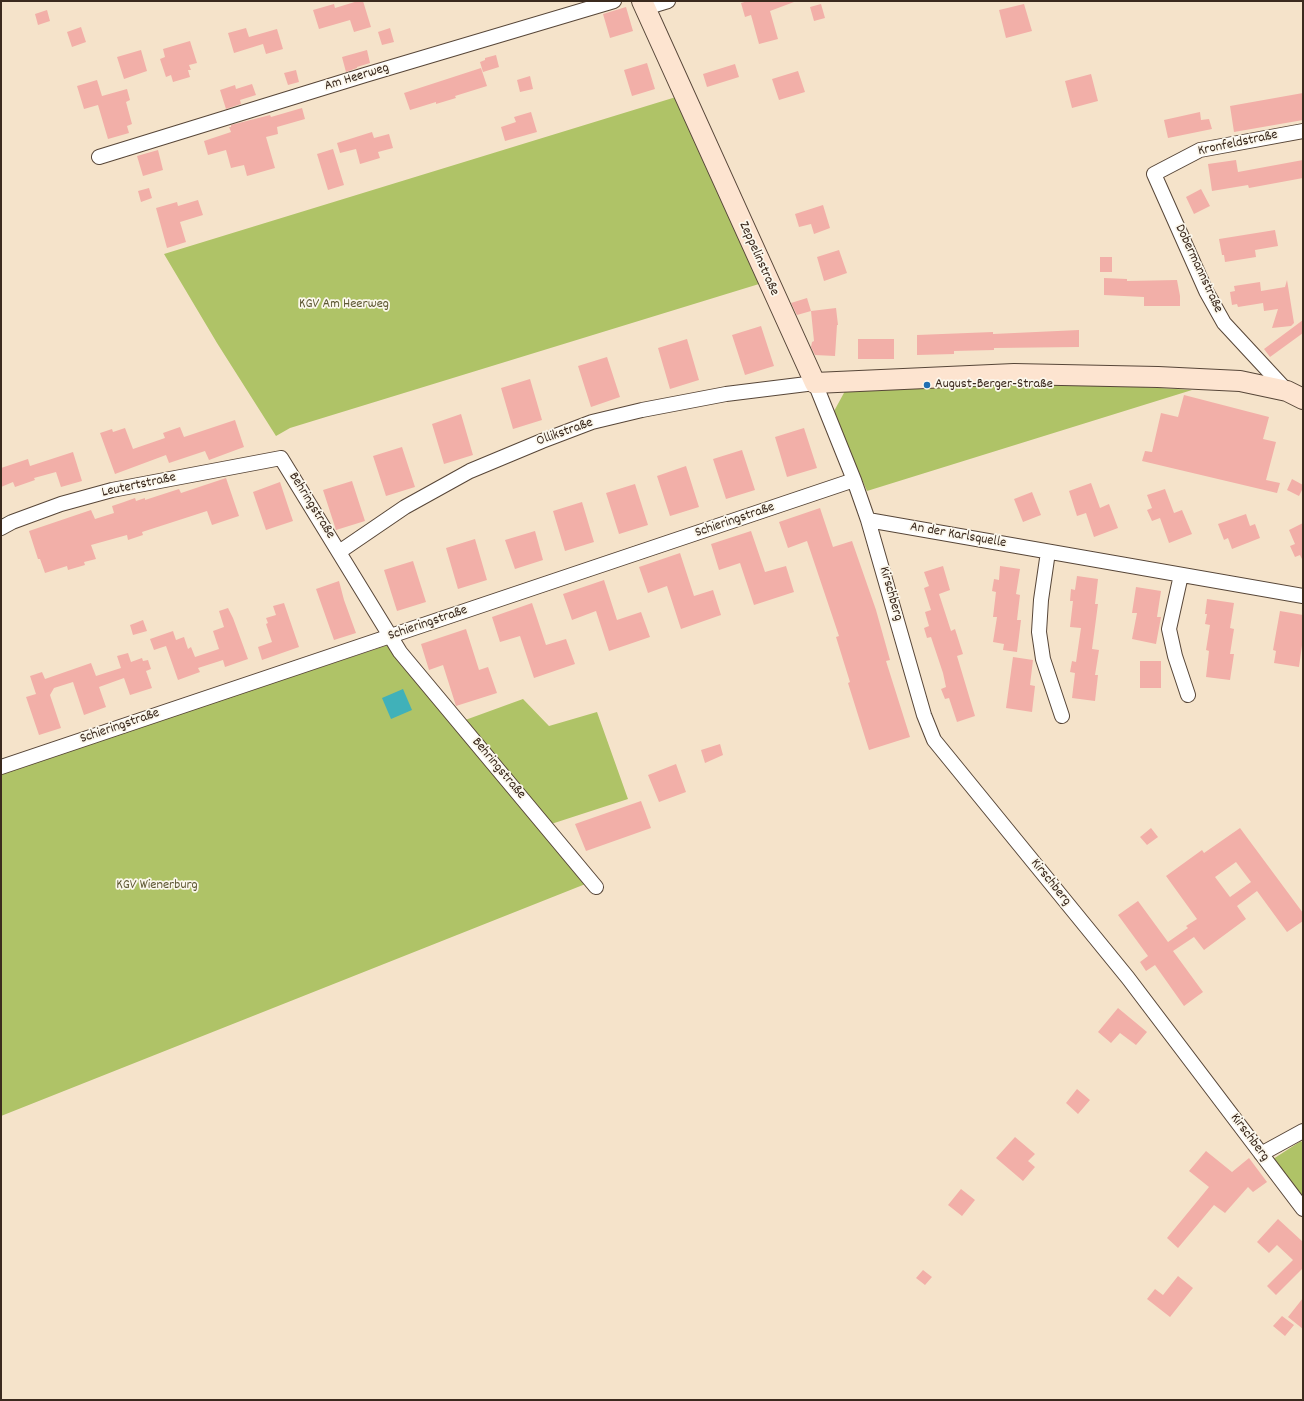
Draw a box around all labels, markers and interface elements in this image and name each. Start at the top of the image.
street label: Am Heerweg [323,60,391,96]
street label: Kronfeldstraße [1197,127,1279,161]
street label: Zeppelinstraße [734,219,782,299]
street label: Dobermannstraße [1170,222,1226,316]
park label: KGV Am Heerweg [299,297,389,313]
place label: August-Berger-Straße [935,377,1053,393]
marker: August-Berger-Straße [922,380,932,390]
street label: Ollikstraße [535,415,595,451]
street label: Leutertstraße [100,470,178,502]
street label: Behringstraße [284,470,338,542]
street label: Schieringstraße [693,500,777,542]
street label: An der Karlsquelle [909,519,1007,553]
street label: Kirschberg [874,565,906,623]
street label: Schieringstraße [386,603,470,645]
street label: Schieringstraße [78,706,162,748]
street label: Behringstraße [467,735,529,803]
street label: Kirschberg [1026,856,1074,910]
park label: KGV Wienerburg [116,878,198,894]
street label: Kirschberg [1226,1111,1272,1165]

